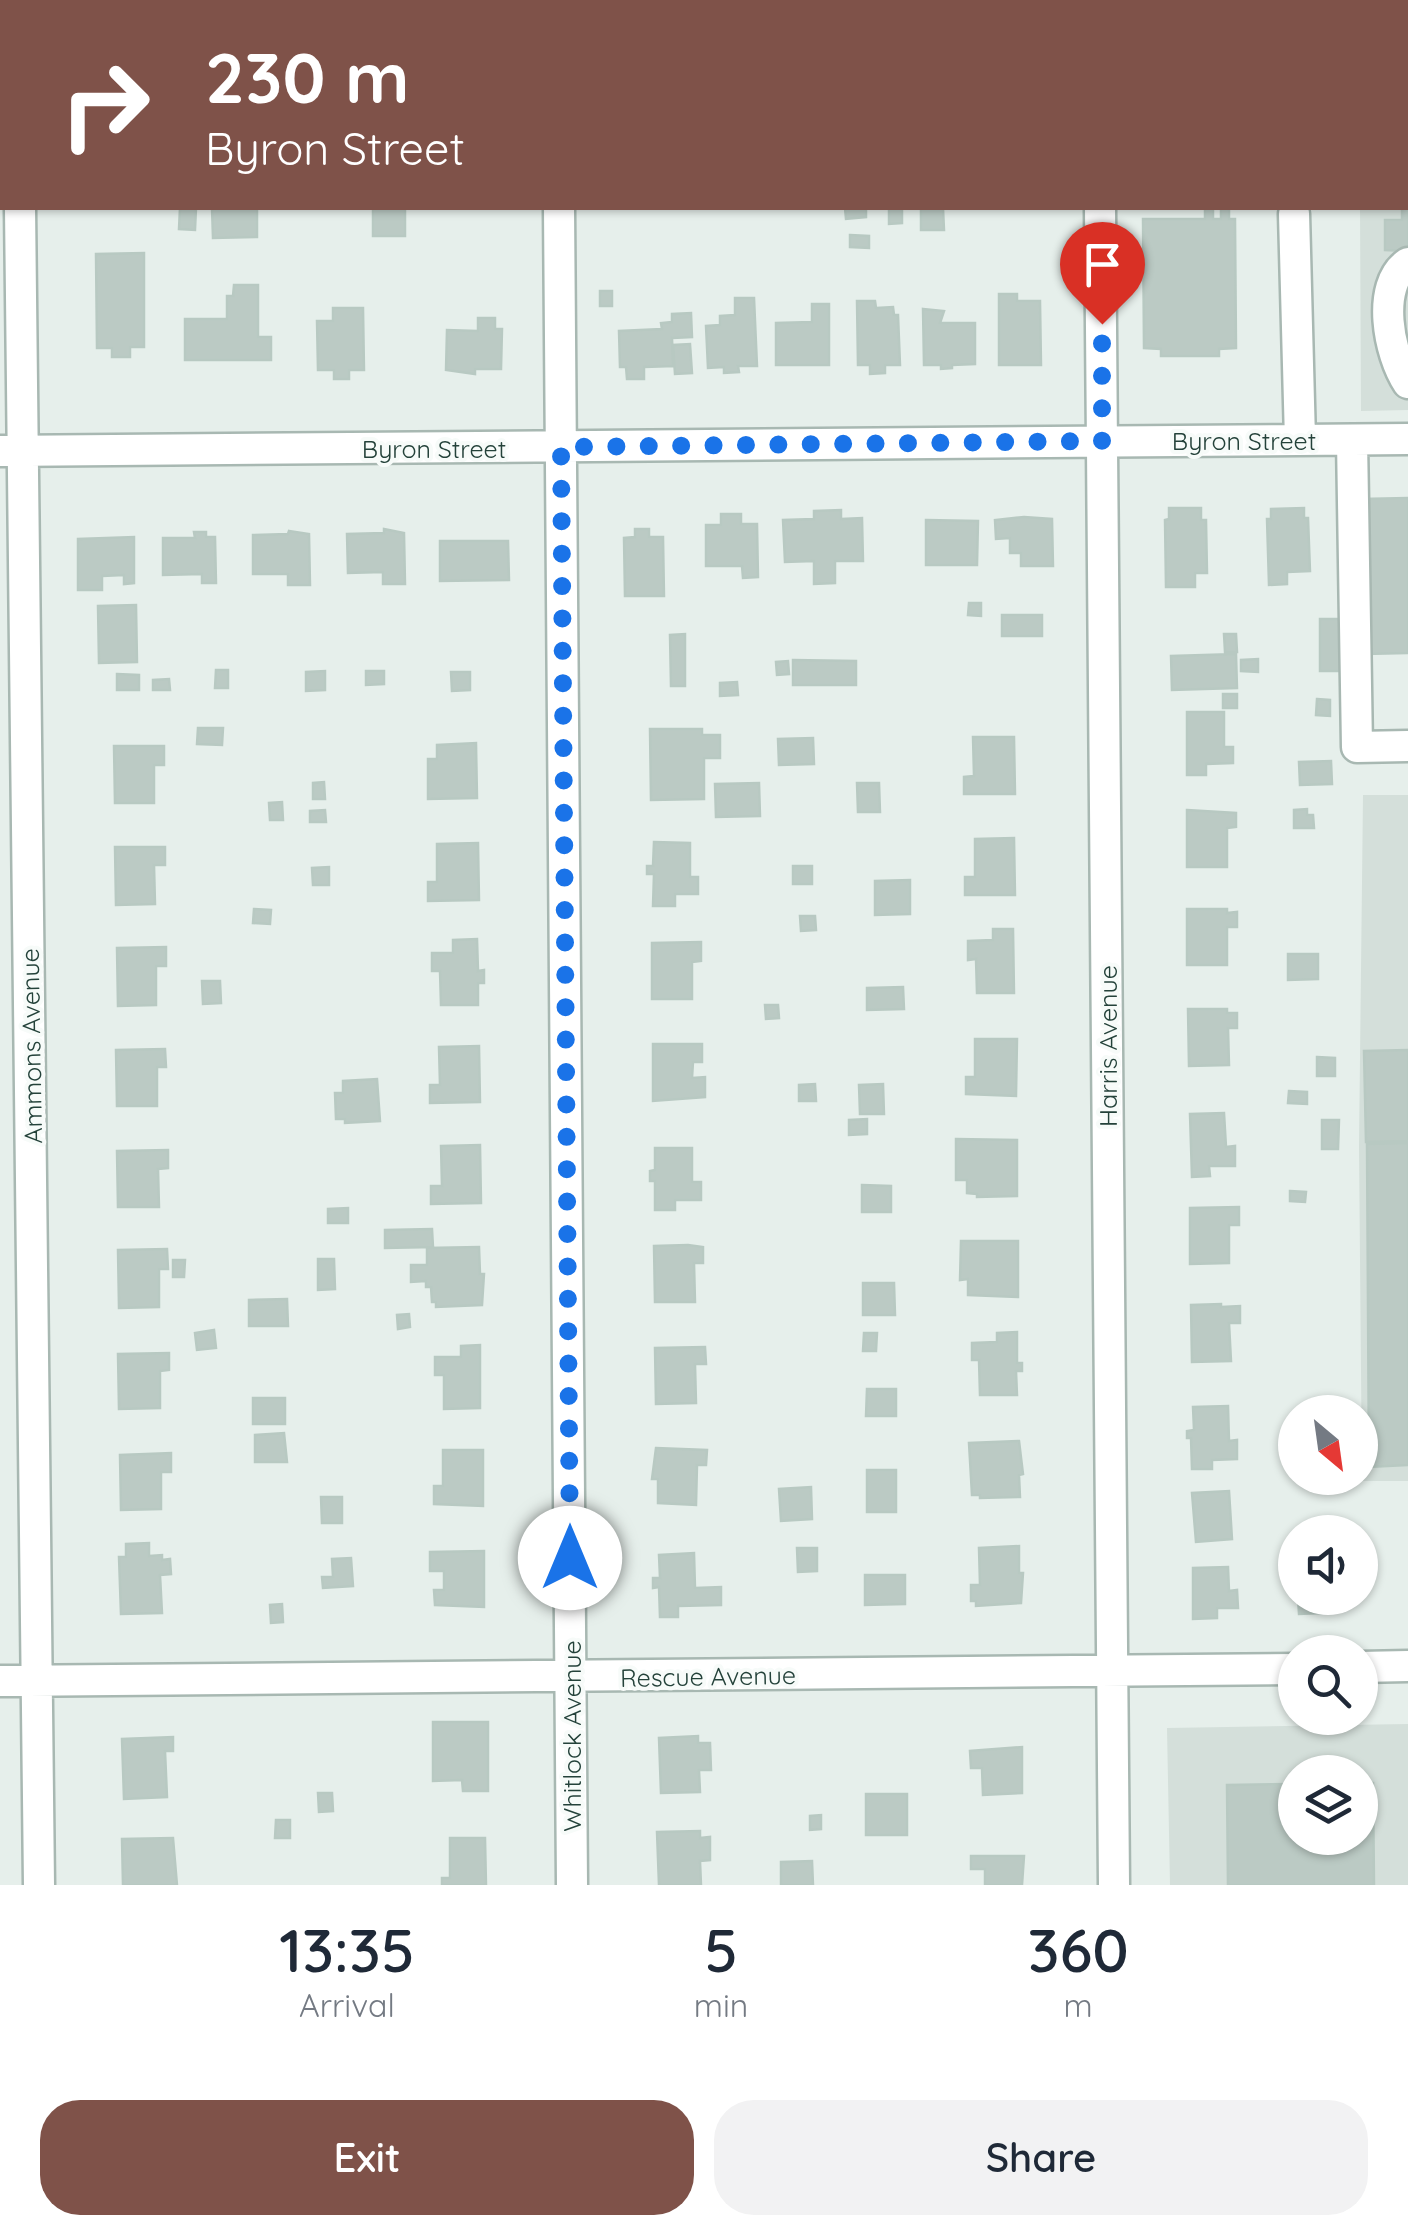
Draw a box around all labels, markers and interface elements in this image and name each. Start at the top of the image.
text: 230 m [205,33,410,121]
icon: right [40,40,170,170]
text: Byron Street [205,120,465,176]
pin [1060,222,1145,325]
icon: arrive [1075,237,1130,292]
street label: Byron Street [1172,425,1316,456]
street label: Byron Street [362,433,506,464]
street label: Ammons Avenue [14,948,48,1144]
street label: Harris Avenue [1092,965,1123,1127]
north arrow [1278,1395,1378,1495]
map controls [1278,1395,1378,1855]
position arrow [518,1506,622,1610]
button: sound [1278,1515,1378,1615]
button: search [1278,1635,1378,1735]
street label: Whitlock Avenue [556,1640,587,1832]
street label: Rescue Avenue [620,1659,796,1693]
button: layers [1278,1755,1378,1855]
text: 13:35 [279,1912,415,1987]
text: 5 [704,1912,738,1987]
text: 360 [1028,1912,1129,1987]
text: Arrival [299,1985,395,2025]
text: min [694,1985,748,2025]
text: m [1064,1985,1093,2025]
button: Exit [40,2100,694,2215]
button: Share [714,2100,1368,2215]

